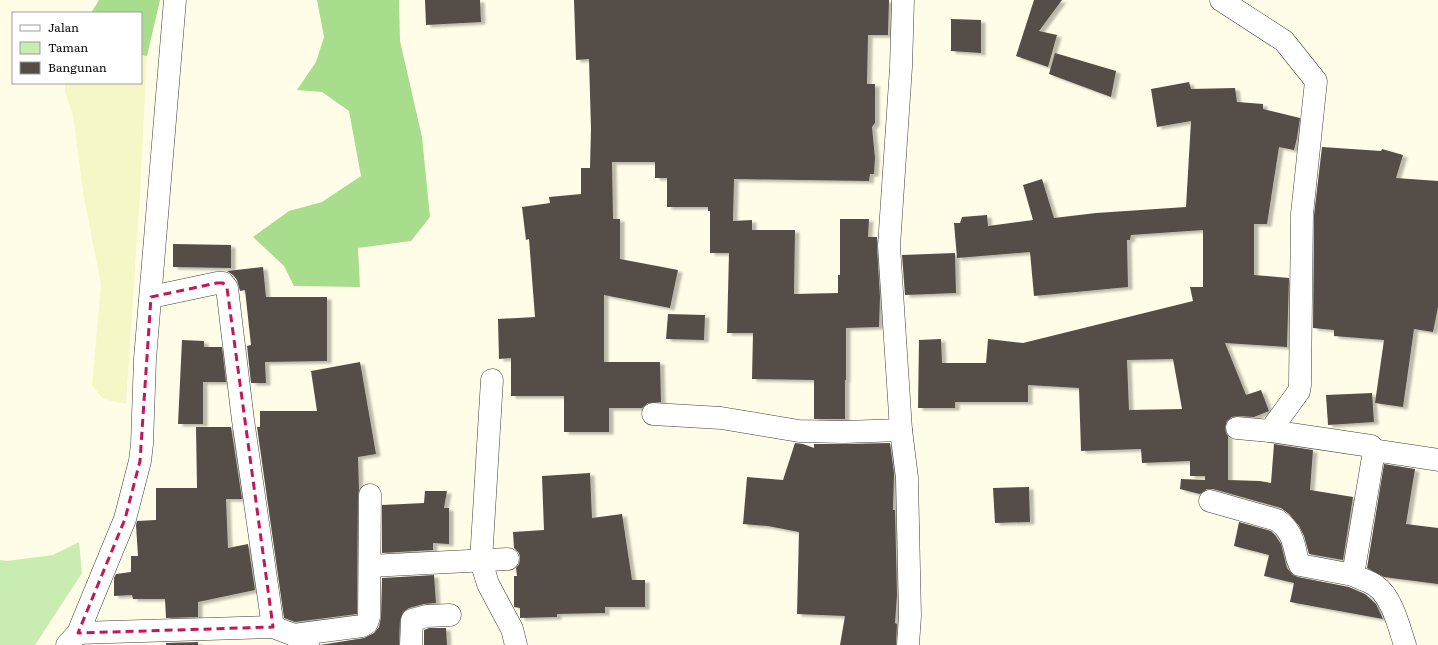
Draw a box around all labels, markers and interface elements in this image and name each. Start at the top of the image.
legend [12,12,142,84]
text: Jalan [48,18,79,36]
text: Taman [48,38,88,56]
text: Bangunan [48,58,107,76]

